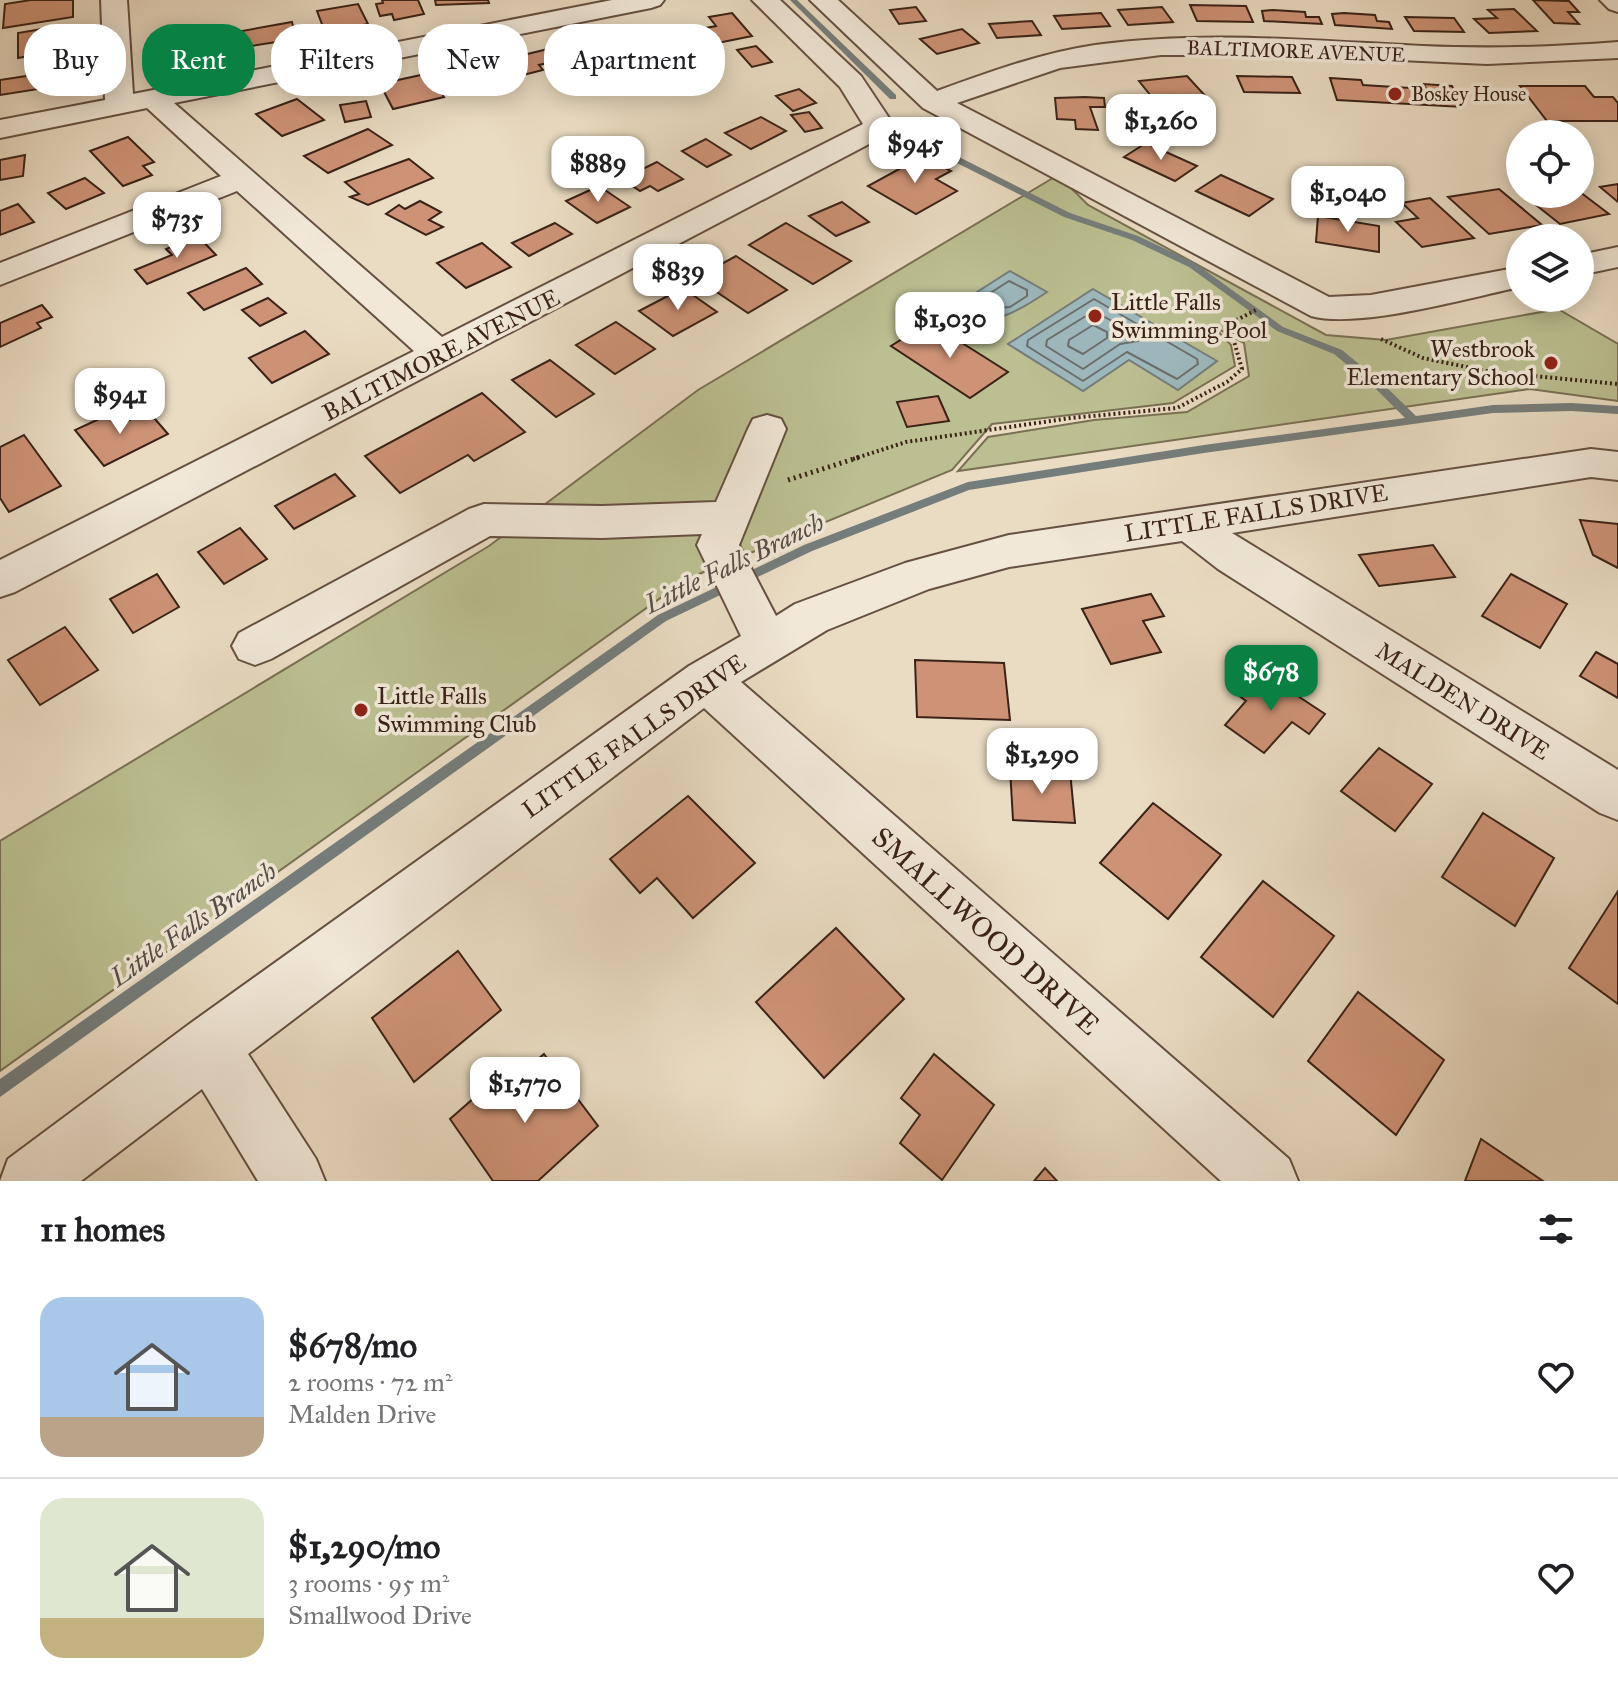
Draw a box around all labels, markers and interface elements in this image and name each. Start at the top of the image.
chip: Buy [24,24,126,96]
chip: Rent [142,24,255,96]
chip: Filters [271,24,402,96]
chip: New [418,24,528,96]
chip: Apartment [544,24,725,96]
street label: BALTIMORE AVENUE [1186,35,1406,67]
place label: Boskey House [1411,82,1526,106]
marker: Boskey House [1386,85,1404,103]
pin: $1,260 [1096,94,1226,162]
text: $1,260 [1124,104,1198,136]
pin: $945 [868,117,962,185]
map controls [1506,120,1594,312]
button: locate [1506,120,1594,208]
text: $945 [887,127,943,159]
pin: $889 [551,136,645,204]
text: $889 [569,146,627,178]
pin: $1,040 [1283,166,1413,234]
text: $1,040 [1309,176,1387,208]
pin: $735 [130,192,224,260]
text: $735 [151,202,203,234]
button: layers [1506,224,1594,312]
pin: $839 [631,244,725,312]
text: $839 [651,254,705,286]
street label: BALTIMORE AVENUE [317,282,565,428]
place label: Little Falls Swimming Pool [1111,287,1268,345]
pin: $1,030 [885,292,1015,360]
text: $1,030 [913,302,987,334]
marker: Little Falls Swimming Pool [1086,307,1104,325]
place label: Westbrook Elementary School [1346,334,1536,392]
marker: Westbrook Elementary School [1542,354,1560,372]
pin: $941 [73,368,167,436]
text: $941 [93,378,147,410]
street label: LITTLE FALLS DRIVE [1122,477,1390,549]
water label: Little Falls Branch [638,506,829,621]
street label: MALDEN DRIVE [1370,635,1556,767]
pin: $678 [1224,645,1318,713]
street label: LITTLE FALLS DRIVE [516,647,752,825]
text: $678 [1243,655,1299,687]
place label: Little Falls Swimming Club [377,681,536,739]
marker: Little Falls Swimming Club [352,701,370,719]
pin: $1,290 [977,728,1107,796]
text: $1,290 [1005,738,1079,770]
street label: SMALLWOOD DRIVE [865,820,1107,1042]
water label: Little Falls Branch [103,855,283,994]
pin: $1,770 [460,1057,590,1125]
text: $1,770 [488,1067,562,1099]
icon: filters [1534,1207,1578,1251]
text: 11 homes [40,1209,165,1250]
text: $678/mo [288,1325,417,1366]
icon: home [104,1329,200,1425]
icon: heart [1534,1355,1578,1399]
text: 2 rooms · 72 m² [288,1366,452,1398]
text: Malden Drive [288,1398,436,1430]
text: $1,290/mo [288,1526,440,1567]
icon: home [104,1530,200,1626]
icon: heart [1534,1556,1578,1600]
text: 3 rooms · 95 m² [288,1567,449,1599]
text: Smallwood Drive [288,1599,472,1631]

